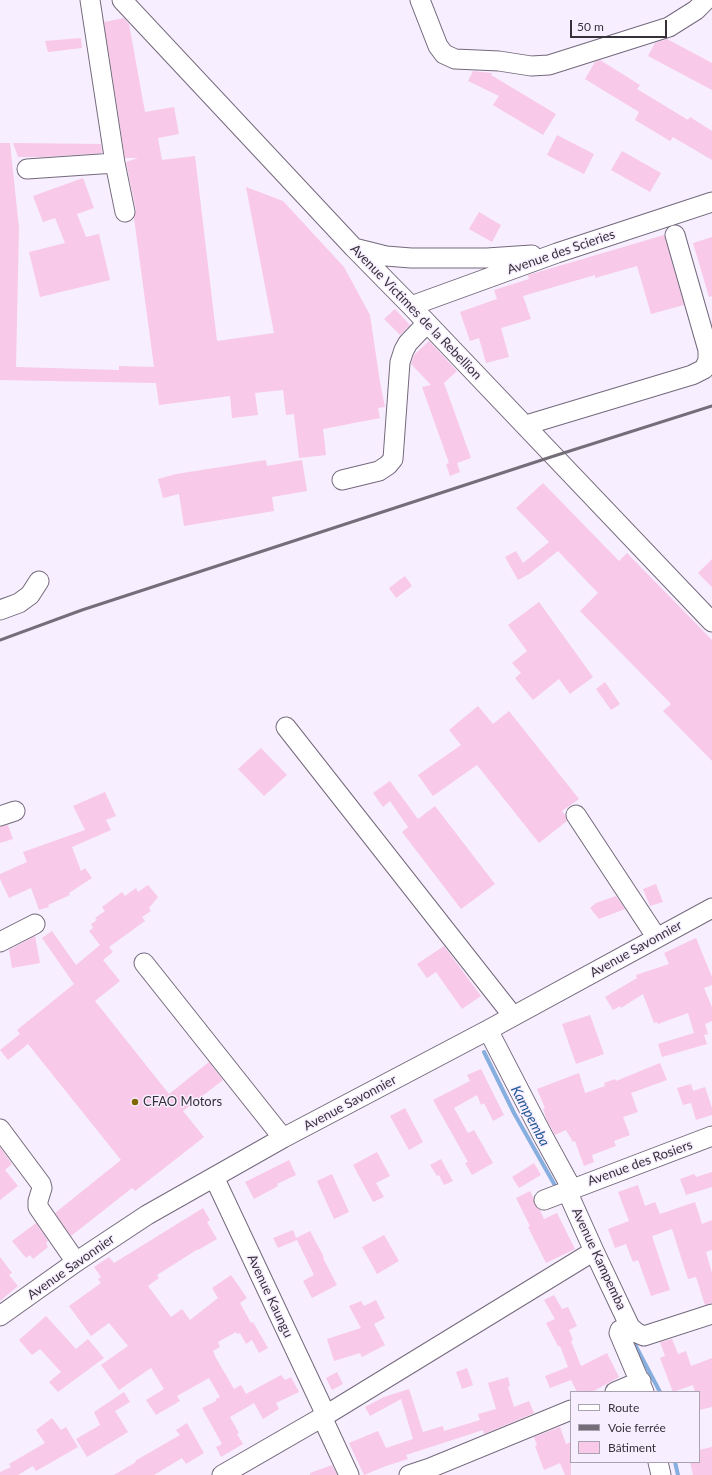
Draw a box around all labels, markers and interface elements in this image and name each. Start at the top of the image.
scale bar [572,12,669,38]
text: 50 m [577,19,604,34]
street label: Avenue des Scieries [505,226,617,278]
street label: Avenue Victimes de la Rebellion [347,241,485,383]
street label: Avenue Savonnier [587,917,685,981]
street label: Avenue Savonnier [301,1072,399,1134]
water label: Kampemba [507,1083,553,1149]
place label: CFAO Motors [143,1094,222,1110]
marker: CFAO Motors [130,1097,140,1107]
street label: Avenue des Rosiers [585,1137,695,1189]
street label: Avenue Kampemba [569,1206,629,1312]
street label: Avenue Savonnier [24,1231,118,1303]
street label: Avenue Kaungu [244,1252,296,1340]
legend [570,1391,700,1463]
text: Route [608,1400,639,1415]
text: Voie ferrée [608,1420,666,1435]
text: Bâtiment [608,1440,656,1455]

